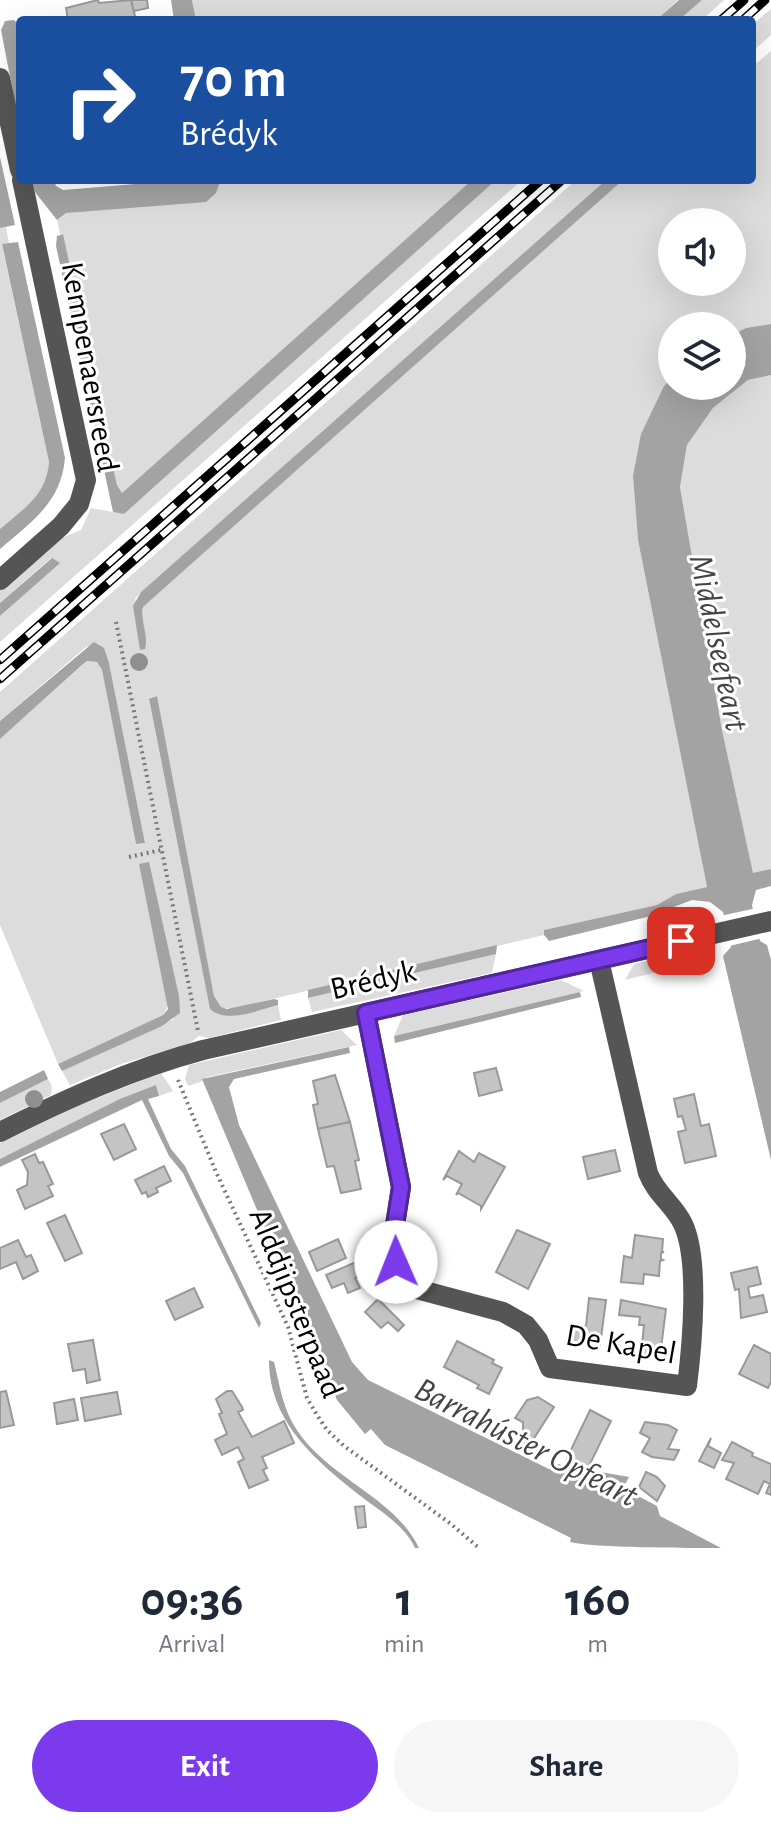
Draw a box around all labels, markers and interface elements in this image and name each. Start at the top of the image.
icon: right [48,48,152,152]
text: 70 m [180,51,287,107]
text: Brédyk [180,116,278,152]
map controls [658,208,746,400]
button: sound [658,208,746,296]
street label: Kempenaersreed [56,259,124,475]
button: layers [658,312,746,400]
water label: Middelseefeart [683,552,753,735]
pin [647,907,715,975]
icon: arrive [659,919,703,963]
street label: Brédyk [327,955,419,1005]
street label: Alddjipsterpaad [243,1204,349,1402]
position arrow [354,1220,438,1304]
street label: De Kapel [563,1319,679,1369]
water label: Barrahúster Opfeart [409,1372,644,1514]
text: 09:36 [140,1577,244,1625]
text: 1 [396,1577,413,1625]
text: 160 [565,1577,631,1625]
text: Arrival [159,1631,225,1657]
text: min [384,1631,425,1657]
text: m [587,1631,608,1657]
button: Exit [32,1720,378,1812]
button: Share [394,1720,739,1812]

